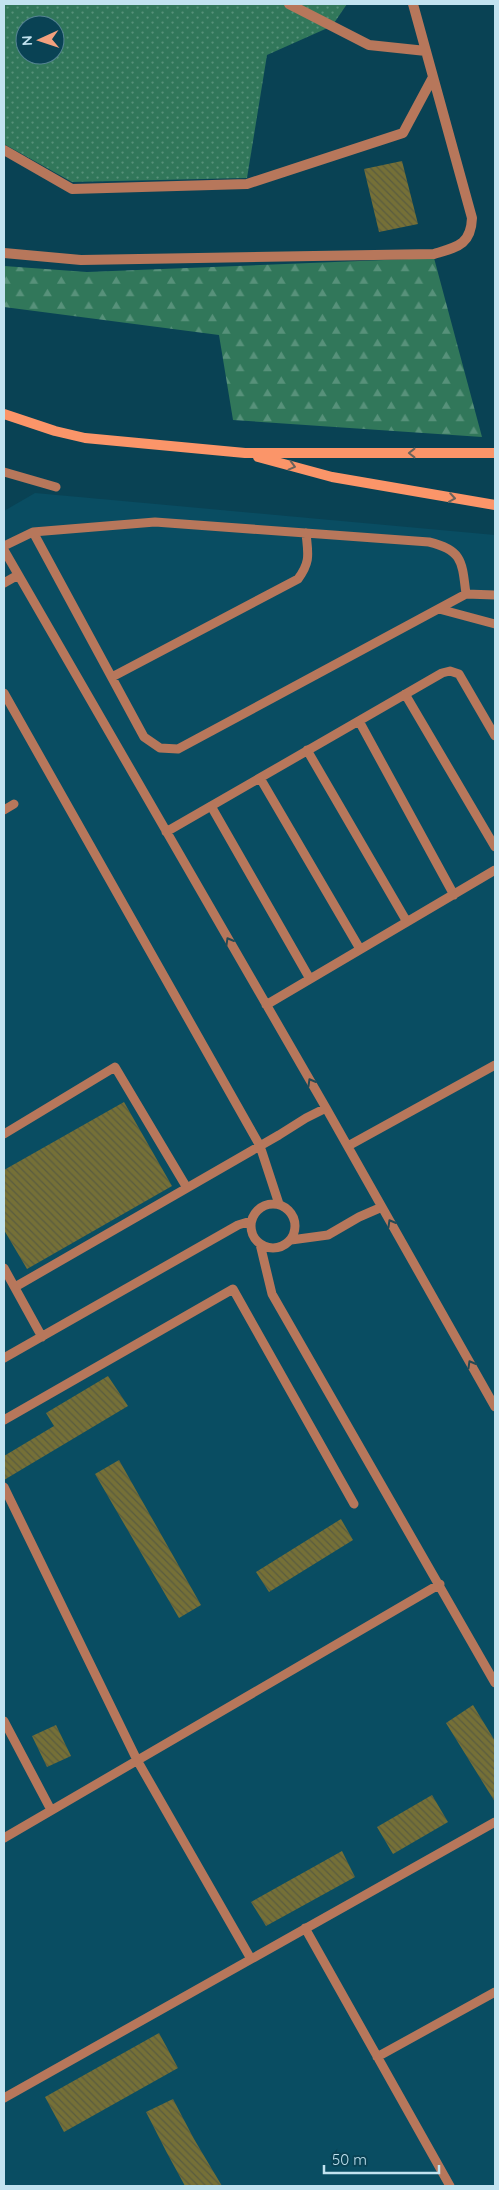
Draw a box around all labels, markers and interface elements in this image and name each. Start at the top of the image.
north arrow [15,15,65,65]
text: N [18,35,36,46]
one-way arrow [407,448,415,458]
one-way arrow [288,460,297,471]
one-way arrow [447,493,456,503]
one-way arrow [226,937,236,946]
one-way arrow [307,1078,317,1087]
one-way arrow [387,1219,397,1228]
one-way arrow [468,1360,478,1369]
scale bar [324,2142,439,2174]
text: 50 m [332,2150,367,2169]

